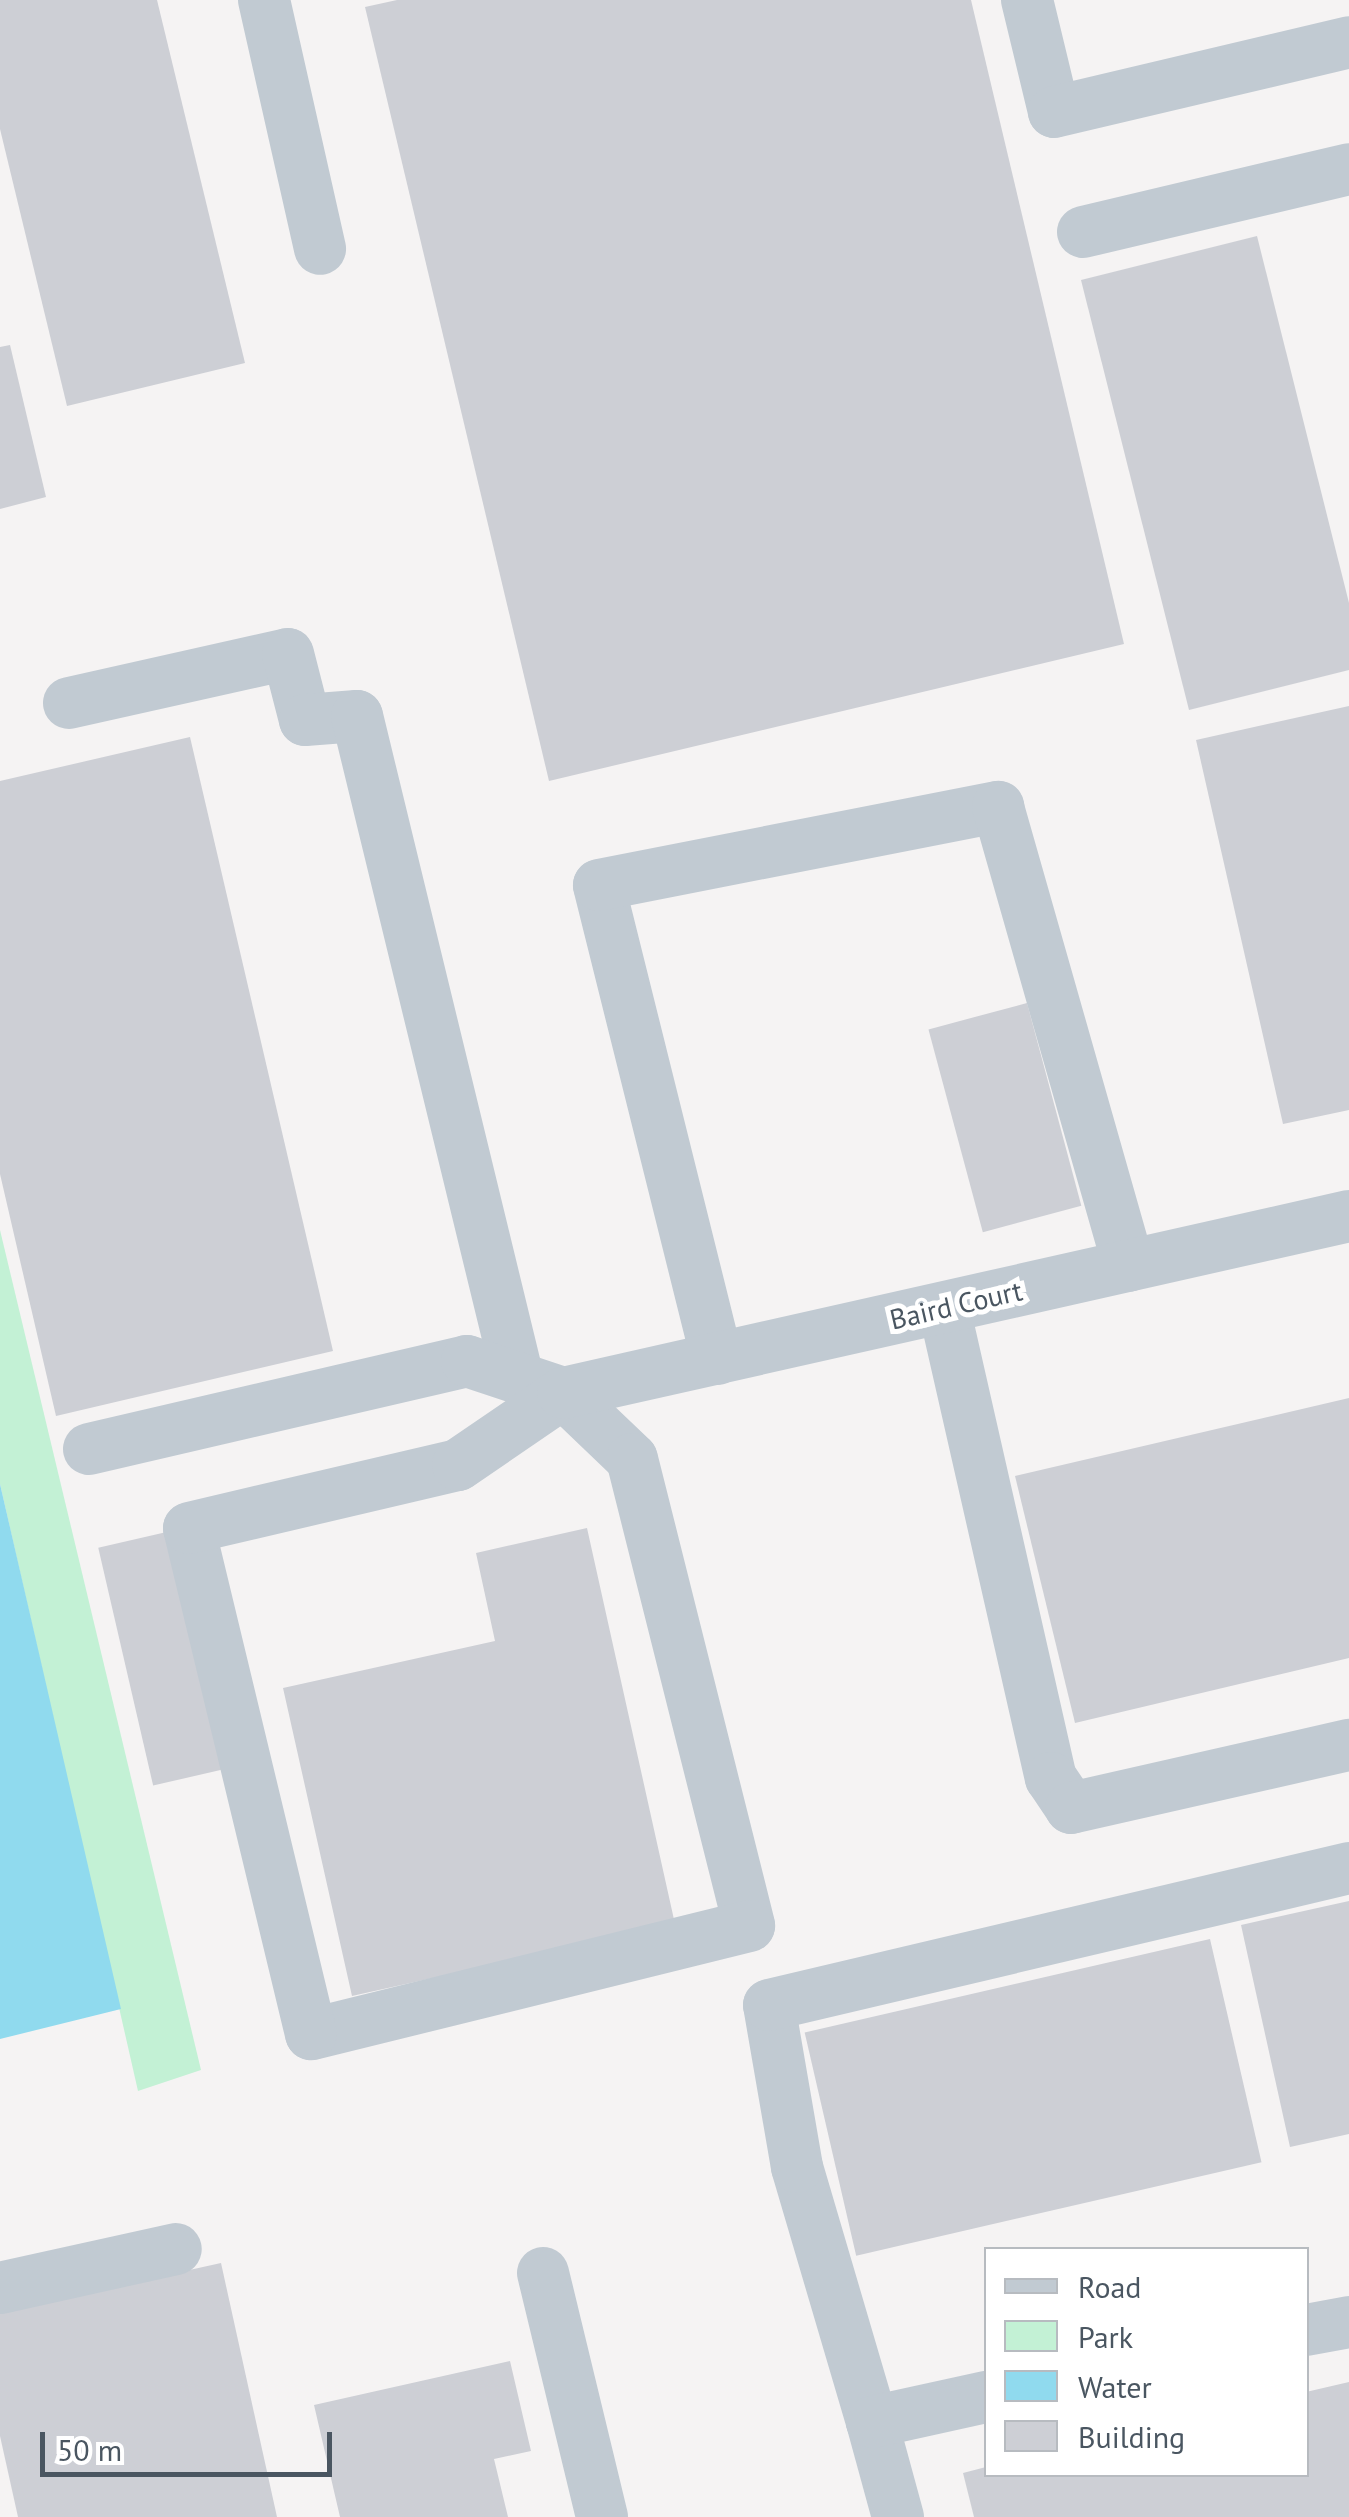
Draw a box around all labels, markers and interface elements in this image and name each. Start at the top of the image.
street label: Baird Court [887,1273,1025,1337]
legend [984,2247,1309,2477]
text: Road [1078,2267,1142,2306]
text: Park [1078,2317,1133,2356]
text: Water [1078,2367,1152,2406]
scale bar [45,2412,338,2474]
text: Building [1078,2417,1185,2456]
text: 50 m [57,2430,122,2469]

